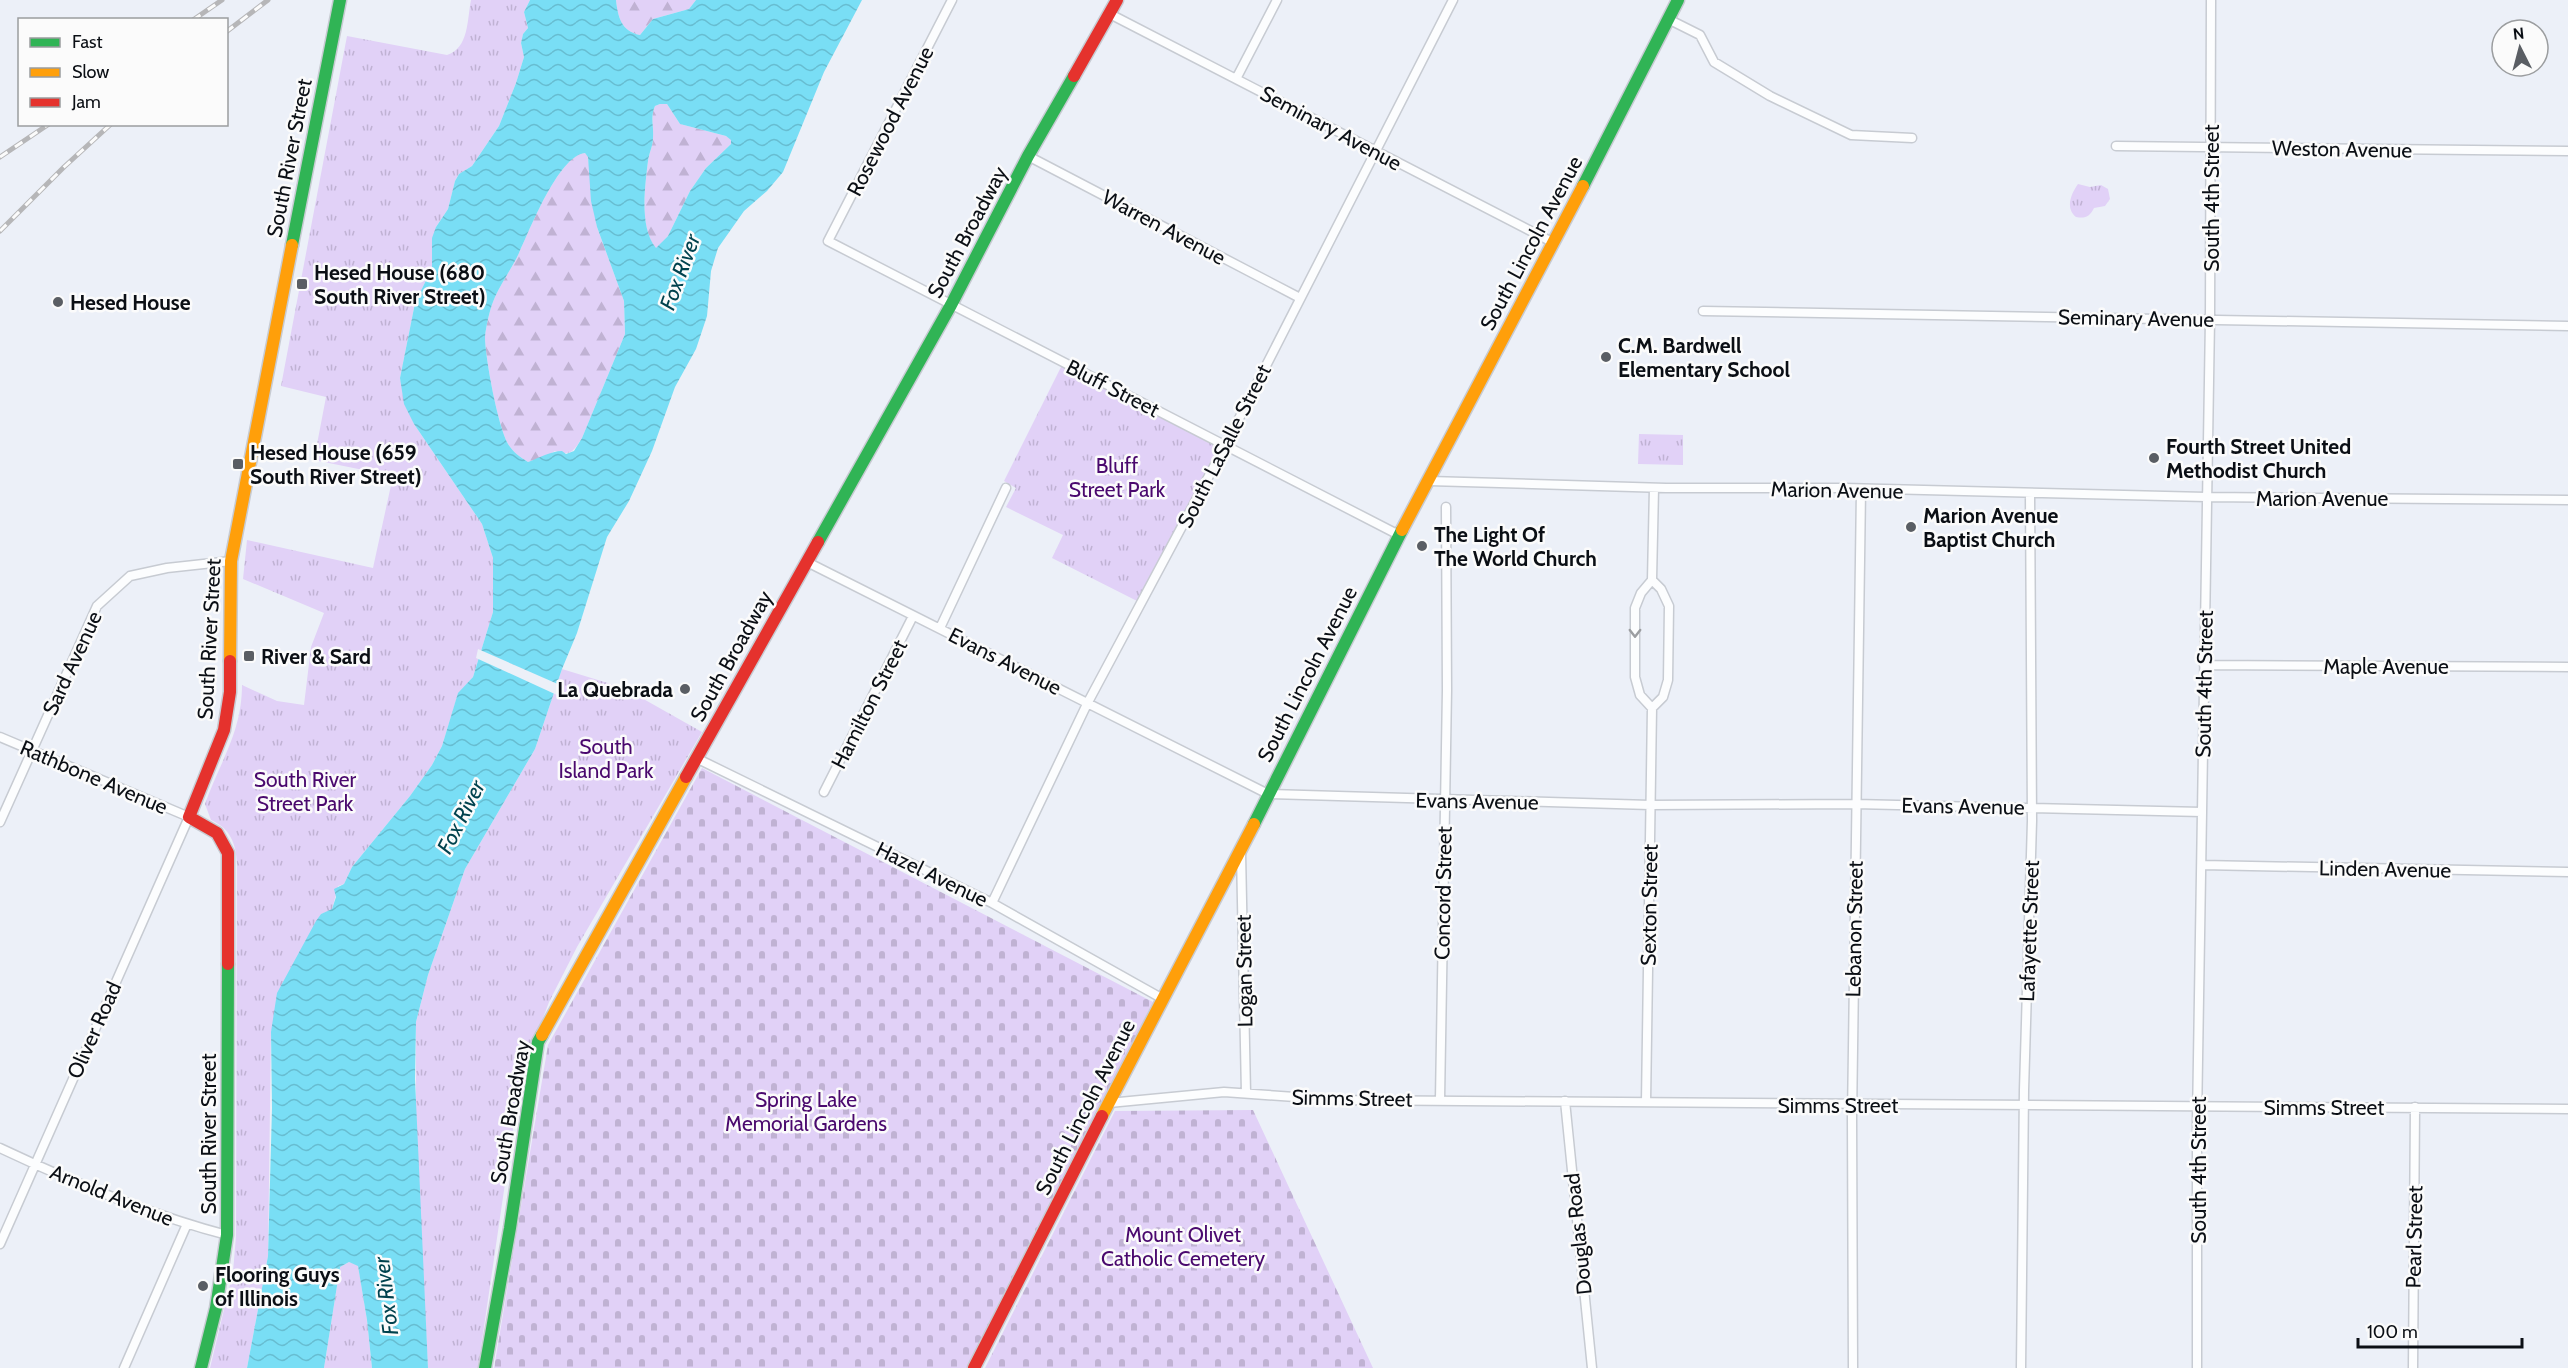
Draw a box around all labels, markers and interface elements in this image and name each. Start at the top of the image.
legend [18,18,228,126]
north arrow [2490,18,2550,78]
text: N [2512,24,2525,44]
text: Fast [72,31,103,53]
street label: Rosewood Avenue [842,42,939,200]
text: Slow [72,61,109,83]
street label: South River Street [261,76,317,240]
street label: Seminary Avenue [1256,80,1406,176]
text: Jam [71,91,101,113]
street label: South 4th Street [2199,124,2224,272]
street label: Weston Avenue [2272,135,2412,163]
street label: South Lincoln Avenue [1475,151,1588,334]
street label: South Broadway [922,162,1012,302]
street label: Warren Avenue [1098,184,1230,270]
water label: Fox River [654,229,707,314]
place label: Hesed House (680 South River Street) [314,260,486,309]
marker: Hesed House (680 South River Street) [295,277,309,291]
place label: Hesed House [70,290,191,315]
marker: Hesed House [51,295,65,309]
street label: Seminary Avenue [2058,304,2215,332]
place label: C.M. Bardwell Elementary School [1618,333,1791,382]
marker: C.M. Bardwell Elementary School [1599,350,1613,364]
street label: Bluff Street [1062,354,1164,422]
street label: South LaSalle Street [1172,360,1276,532]
place label: Fourth Street United Methodist Church [2166,434,2351,483]
place label: Hesed House (659 South River Street) [250,440,422,489]
marker: Fourth Street United Methodist Church [2147,451,2161,465]
park label: Bluff Street Park [1069,453,1166,502]
marker: Hesed House (659 South River Street) [231,457,245,471]
street label: Marion Avenue [1770,476,1904,504]
street label: Marion Avenue [2256,486,2389,511]
place label: Marion Avenue Baptist Church [1923,503,2059,552]
marker: Marion Avenue Baptist Church [1904,520,1918,534]
place label: The Light Of The World Church [1434,522,1597,571]
marker: The Light Of The World Church [1415,539,1429,553]
street label: South River Street [192,558,226,720]
street label: South Lincoln Avenue [1252,582,1362,766]
street label: South Broadway [685,586,777,726]
street label: Sard Avenue [37,607,107,719]
street label: South 4th Street [2190,610,2218,758]
street label: Evans Avenue [944,622,1066,700]
one-way arrow [1629,629,1641,638]
street label: Hamilton Street [826,635,912,773]
place label: River & Sard [261,644,371,669]
marker: River & Sard [242,649,256,663]
street label: Maple Avenue [2323,654,2449,679]
place label: La Quebrada [557,677,674,702]
marker: La Quebrada [678,682,692,696]
park label: South Island Park [559,734,654,783]
street label: Rathbone Avenue [16,735,172,819]
park label: South River Street Park [254,767,357,816]
water label: Fox River [431,775,491,858]
street label: Evans Avenue [1415,787,1539,815]
street label: Evans Avenue [1901,792,2025,820]
street label: Concord Street [1429,826,1457,960]
street label: Hazel Avenue [872,836,992,912]
street label: Sexton Street [1635,844,1663,966]
street label: Linden Avenue [2319,855,2452,883]
street label: Lafayette Street [2014,860,2044,1002]
street label: Lebanon Street [1840,861,1868,997]
street label: Logan Street [1231,914,1257,1028]
street label: Oliver Road [62,978,126,1082]
street label: South Lincoln Avenue [1030,1015,1140,1199]
street label: South Broadway [485,1038,535,1186]
street label: South River Street [196,1053,221,1215]
street label: Simms Street [1291,1084,1413,1112]
park label: Spring Lake Memorial Gardens [725,1087,887,1136]
street label: Simms Street [1778,1093,1898,1118]
street label: Simms Street [2264,1095,2384,1120]
street label: South 4th Street [2186,1096,2211,1244]
street label: Arnold Avenue [47,1159,177,1231]
street label: Douglas Road [1559,1172,1597,1296]
street label: Pearl Street [2401,1185,2427,1289]
park label: Mount Olivet Catholic Cemetery [1101,1222,1265,1271]
water label: Fox River [368,1254,404,1337]
place label: Flooring Guys of Illinois [215,1262,340,1311]
marker: Flooring Guys of Illinois [196,1279,210,1293]
scale bar [2358,1311,2522,1349]
text: 100 m [2367,1321,2418,1343]

